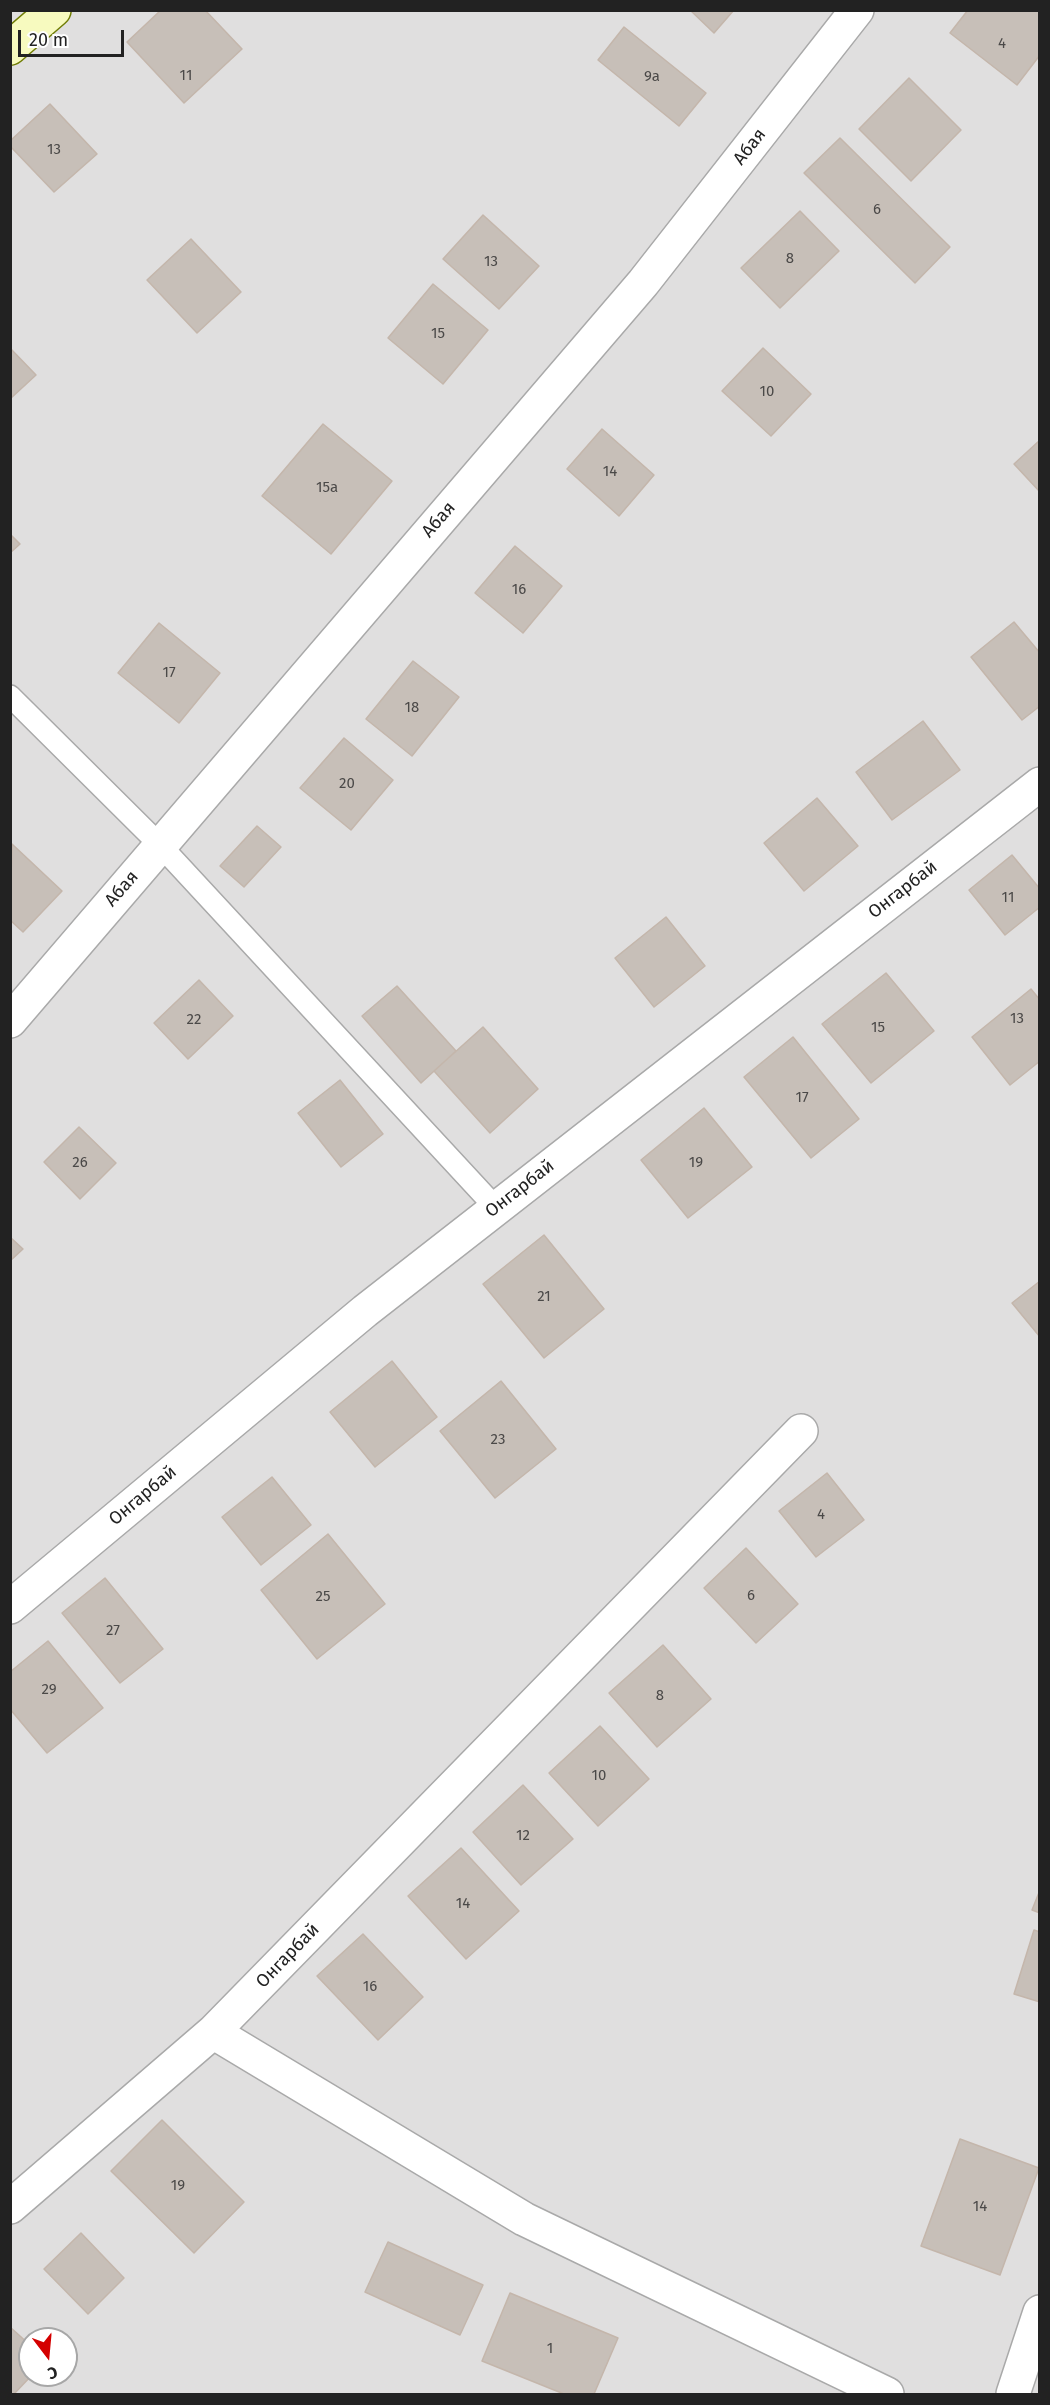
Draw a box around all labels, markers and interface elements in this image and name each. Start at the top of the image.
scale bar [21,18,128,56]
text: 20 m [29,29,68,51]
house number: 4 [998,35,1006,53]
house number: 11 [180,67,192,85]
house number: 9а [644,68,660,86]
street label: Абая [729,124,771,170]
house number: 13 [47,141,61,159]
house number: 6 [873,201,881,219]
house number: 8 [786,250,794,268]
house number: 13 [484,253,498,271]
house number: 15 [431,325,445,343]
house number: 10 [760,383,774,401]
house number: 14 [603,463,617,481]
house number: 15а [316,479,338,497]
street label: Абая [418,498,460,542]
house number: 16 [512,581,526,599]
house number: 17 [162,664,176,682]
house number: 18 [405,699,419,717]
house number: 20 [339,775,355,793]
street label: Онгарбай [864,856,942,924]
street label: Абая [101,867,143,911]
house number: 11 [1002,889,1014,907]
house number: 13 [1010,1010,1024,1028]
house number: 22 [187,1011,201,1029]
house number: 15 [871,1019,885,1037]
house number: 17 [795,1089,809,1107]
house number: 26 [72,1154,88,1172]
house number: 19 [689,1154,703,1172]
street label: Онгарбай [481,1155,559,1223]
house number: 21 [537,1288,551,1306]
house number: 23 [491,1431,505,1449]
street label: Онгарбай [105,1462,181,1530]
house number: 4 [817,1506,825,1524]
house number: 6 [747,1587,755,1605]
house number: 25 [316,1588,330,1606]
house number: 27 [106,1622,120,1640]
house number: 29 [41,1681,57,1699]
house number: 8 [656,1687,664,1705]
house number: 10 [592,1767,606,1785]
house number: 12 [516,1827,530,1845]
house number: 14 [456,1895,470,1913]
street label: Онгарбай [252,1919,324,1993]
house number: 16 [363,1978,377,1996]
house number: 19 [171,2177,185,2195]
house number: 14 [973,2198,987,2216]
north arrow [18,2327,78,2387]
house number: 1 [547,2340,553,2358]
text: С [46,2362,60,2383]

